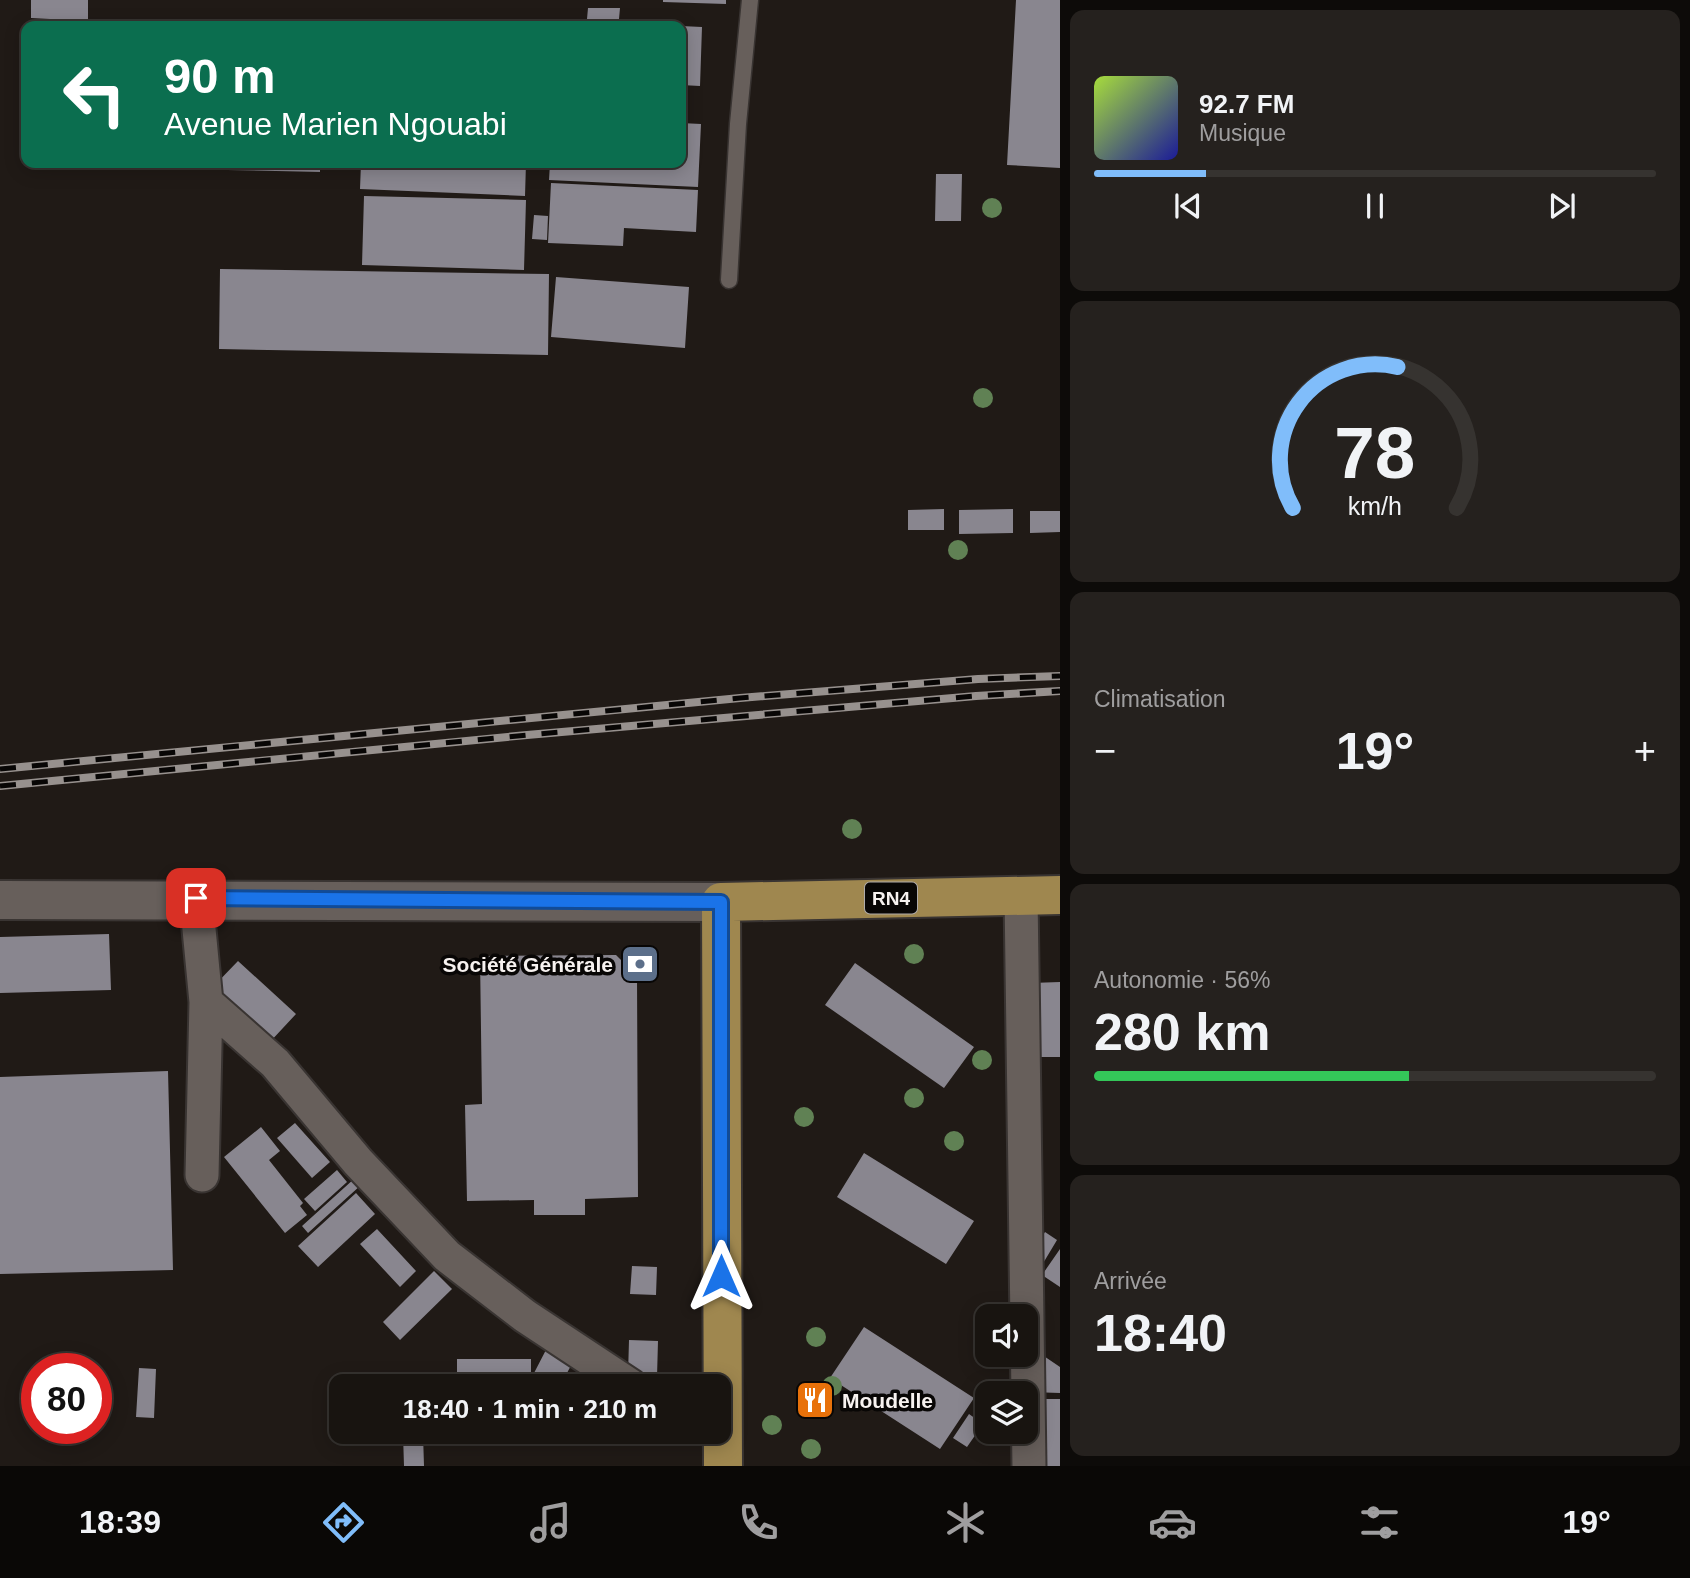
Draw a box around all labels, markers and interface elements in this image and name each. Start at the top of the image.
icon: left [49,49,140,140]
text: 90 m [164,49,276,103]
text: 92.7 FM [1199,89,1294,119]
text: Avenue Marien Ngouabi [164,106,507,142]
text: Musique [1199,120,1286,146]
icon: previous [1169,187,1207,225]
icon: pause [1356,187,1394,225]
icon: next [1543,187,1581,225]
text: 78 [1335,412,1415,493]
text: km/h [1348,492,1402,520]
text: Climatisation [1094,686,1226,712]
text: 19° [1336,722,1414,780]
text: − [1094,730,1116,772]
text: + [1634,730,1656,772]
pin [166,868,226,928]
icon: arrive [177,879,215,917]
road number: RN4 [865,882,917,914]
bank icon: Société Générale [619,943,661,985]
place label: Société Générale [443,953,613,976]
text: Autonomie · 56% [1094,967,1270,993]
text: 280 km [1094,1003,1270,1061]
position arrow [684,1239,758,1313]
text: Arrivée [1094,1268,1167,1294]
map controls [975,1304,1038,1444]
button: sound [975,1304,1038,1367]
text: 18:40 [1094,1304,1227,1362]
speed limit sign: 80 [21,1353,112,1444]
restaurant icon: Moudelle [794,1379,836,1421]
button: layers [975,1381,1038,1444]
place label: Moudelle [842,1389,933,1412]
text: 18:40 · 1 min · 210 m [403,1394,657,1424]
icon: directions [319,1498,368,1547]
icon: music [526,1498,575,1547]
icon: phone [734,1498,783,1547]
icon: climate [941,1498,990,1547]
icon: car [1148,1498,1197,1547]
icon: filters [1355,1498,1404,1547]
text: 18:39 [79,1504,161,1540]
text: 19° [1562,1504,1611,1540]

